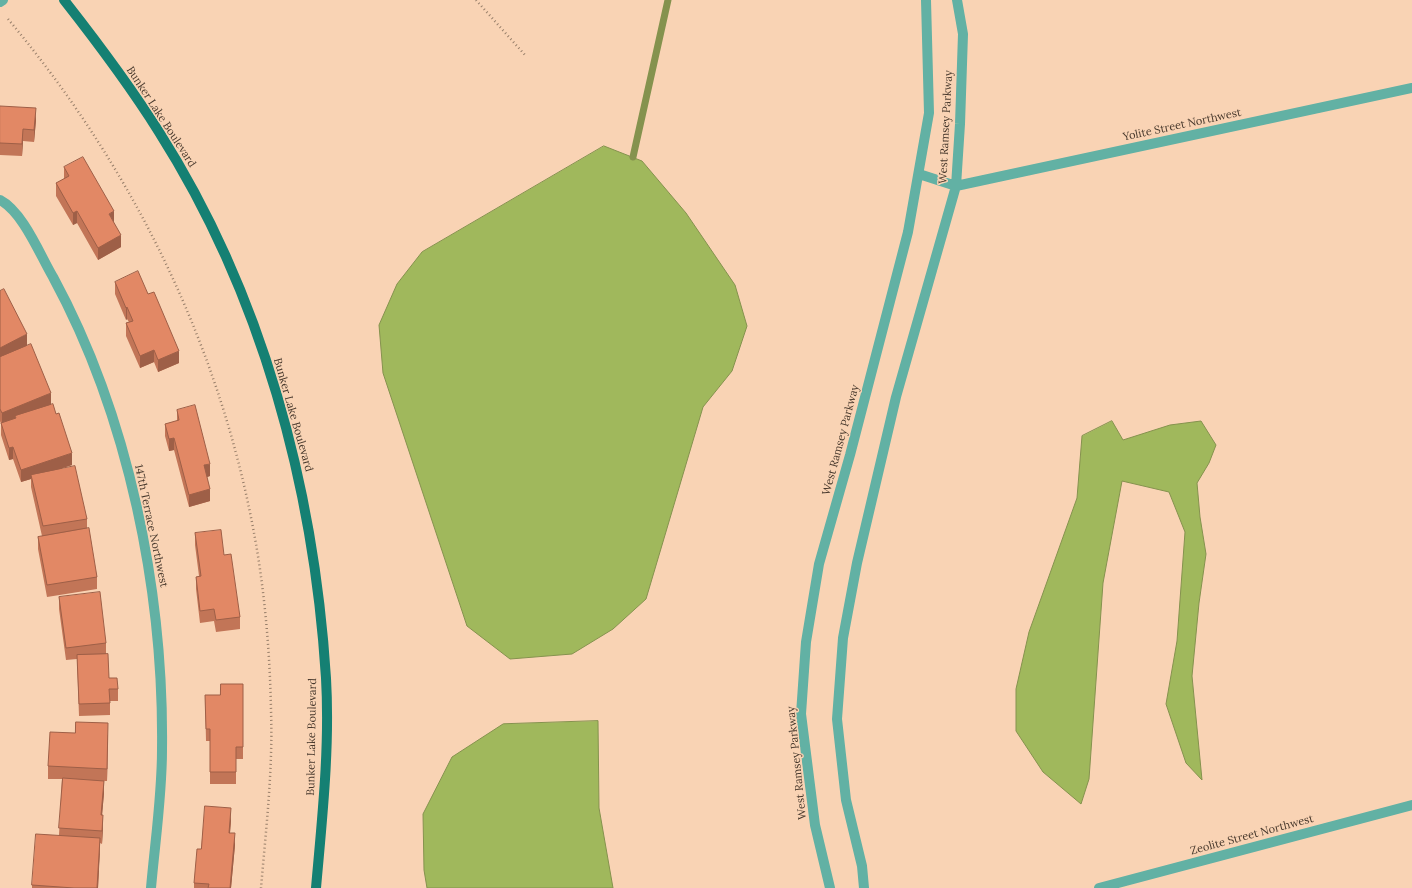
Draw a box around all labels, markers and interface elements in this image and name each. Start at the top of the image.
street label: Bunker Lake Boulevard [123,64,199,170]
street label: West Ramsey Parkway [936,70,956,184]
street label: Yolite Street Northwest [1122,106,1242,144]
street label: Bunker Lake Boulevard [270,357,316,473]
street label: West Ramsey Parkway [820,383,862,497]
street label: 147th Terrace Northwest [132,463,170,589]
street label: Bunker Lake Boulevard [304,678,320,796]
street label: West Ramsey Parkway [784,706,810,820]
street label: Zeolite Street Northwest [1189,812,1315,858]

